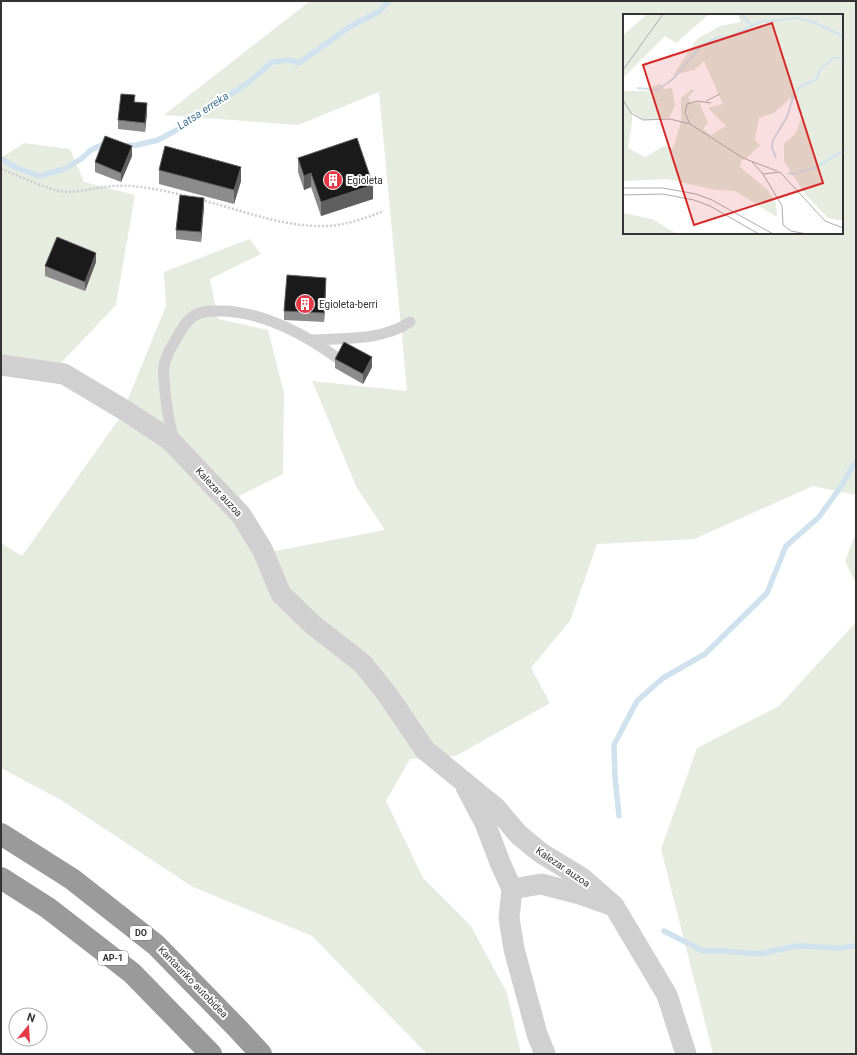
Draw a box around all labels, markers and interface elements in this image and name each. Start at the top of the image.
inset map [623,14,843,234]
water label: Latsa erreka [175,89,231,132]
building icon: Egioleta [322,169,344,191]
place label: Egioleta [347,175,383,186]
building icon: Egioleta-berri [294,293,316,315]
place label: Egioleta-berri [319,299,378,310]
street label: Kalezar auzoa [194,465,244,519]
street label: Kalezar auzoa [534,845,592,889]
road number: DO [130,926,152,940]
street label: Kantauriko autobidea [156,944,230,1020]
road number: AP-1 [98,951,128,965]
north arrow [8,1007,48,1047]
text: N [25,1011,37,1025]

